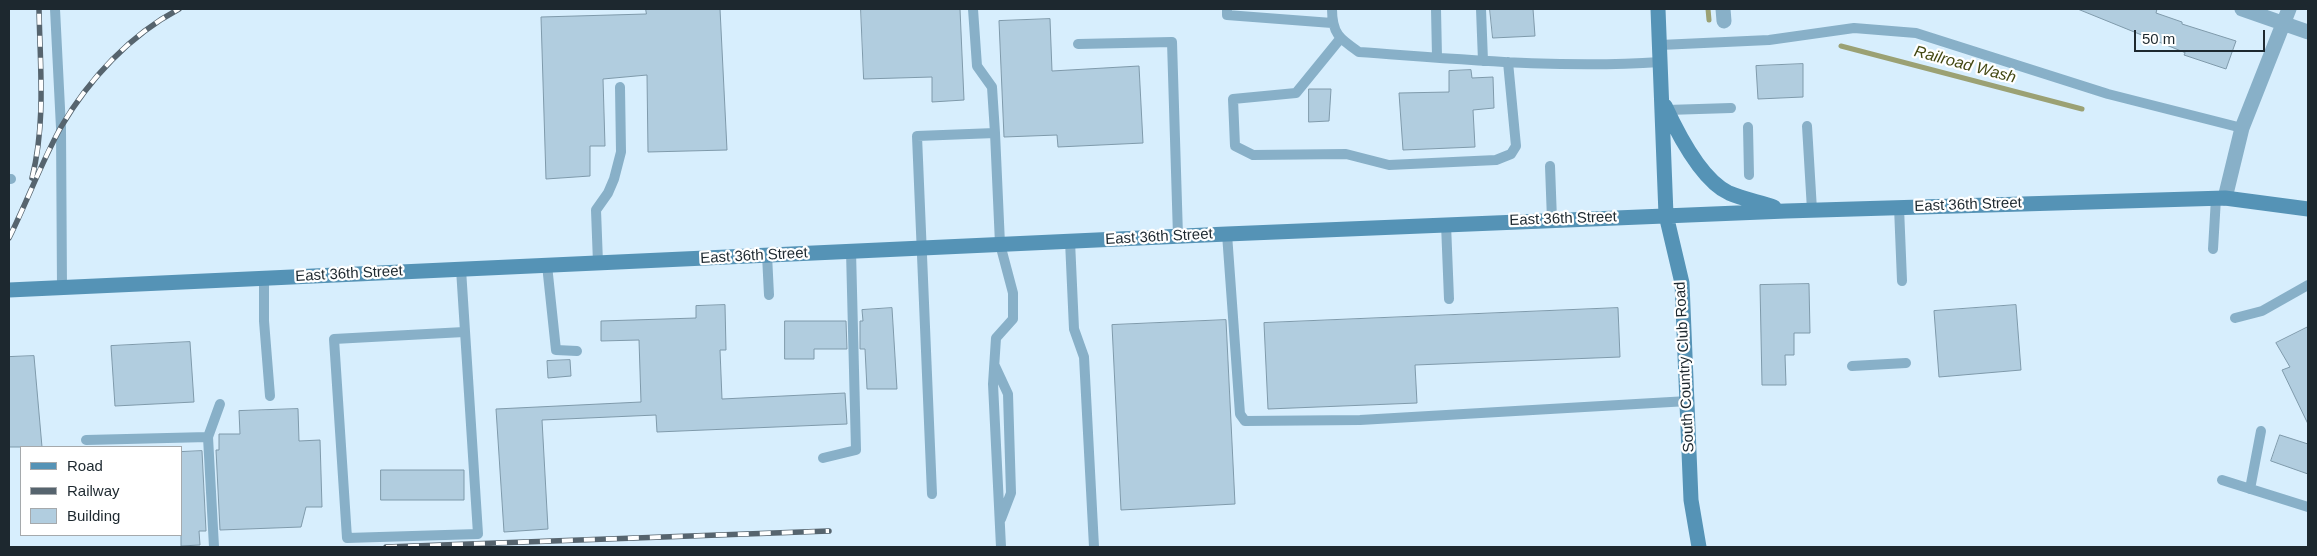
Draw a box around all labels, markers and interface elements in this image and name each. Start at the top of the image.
scale bar [2137,20,2268,52]
text: 50 m [2142,30,2175,47]
water label: Railroad Wash [1912,42,2018,88]
street label: East 36th Street [1914,194,2022,216]
street label: East 36th Street [1509,208,1617,230]
street label: East 36th Street [1105,225,1213,249]
street label: East 36th Street [700,244,808,268]
street label: East 36th Street [295,262,403,286]
street label: South Country Club Road [1672,281,1698,453]
legend [20,446,182,536]
text: Road [67,457,103,474]
text: Railway [67,482,120,499]
text: Building [67,507,120,524]

